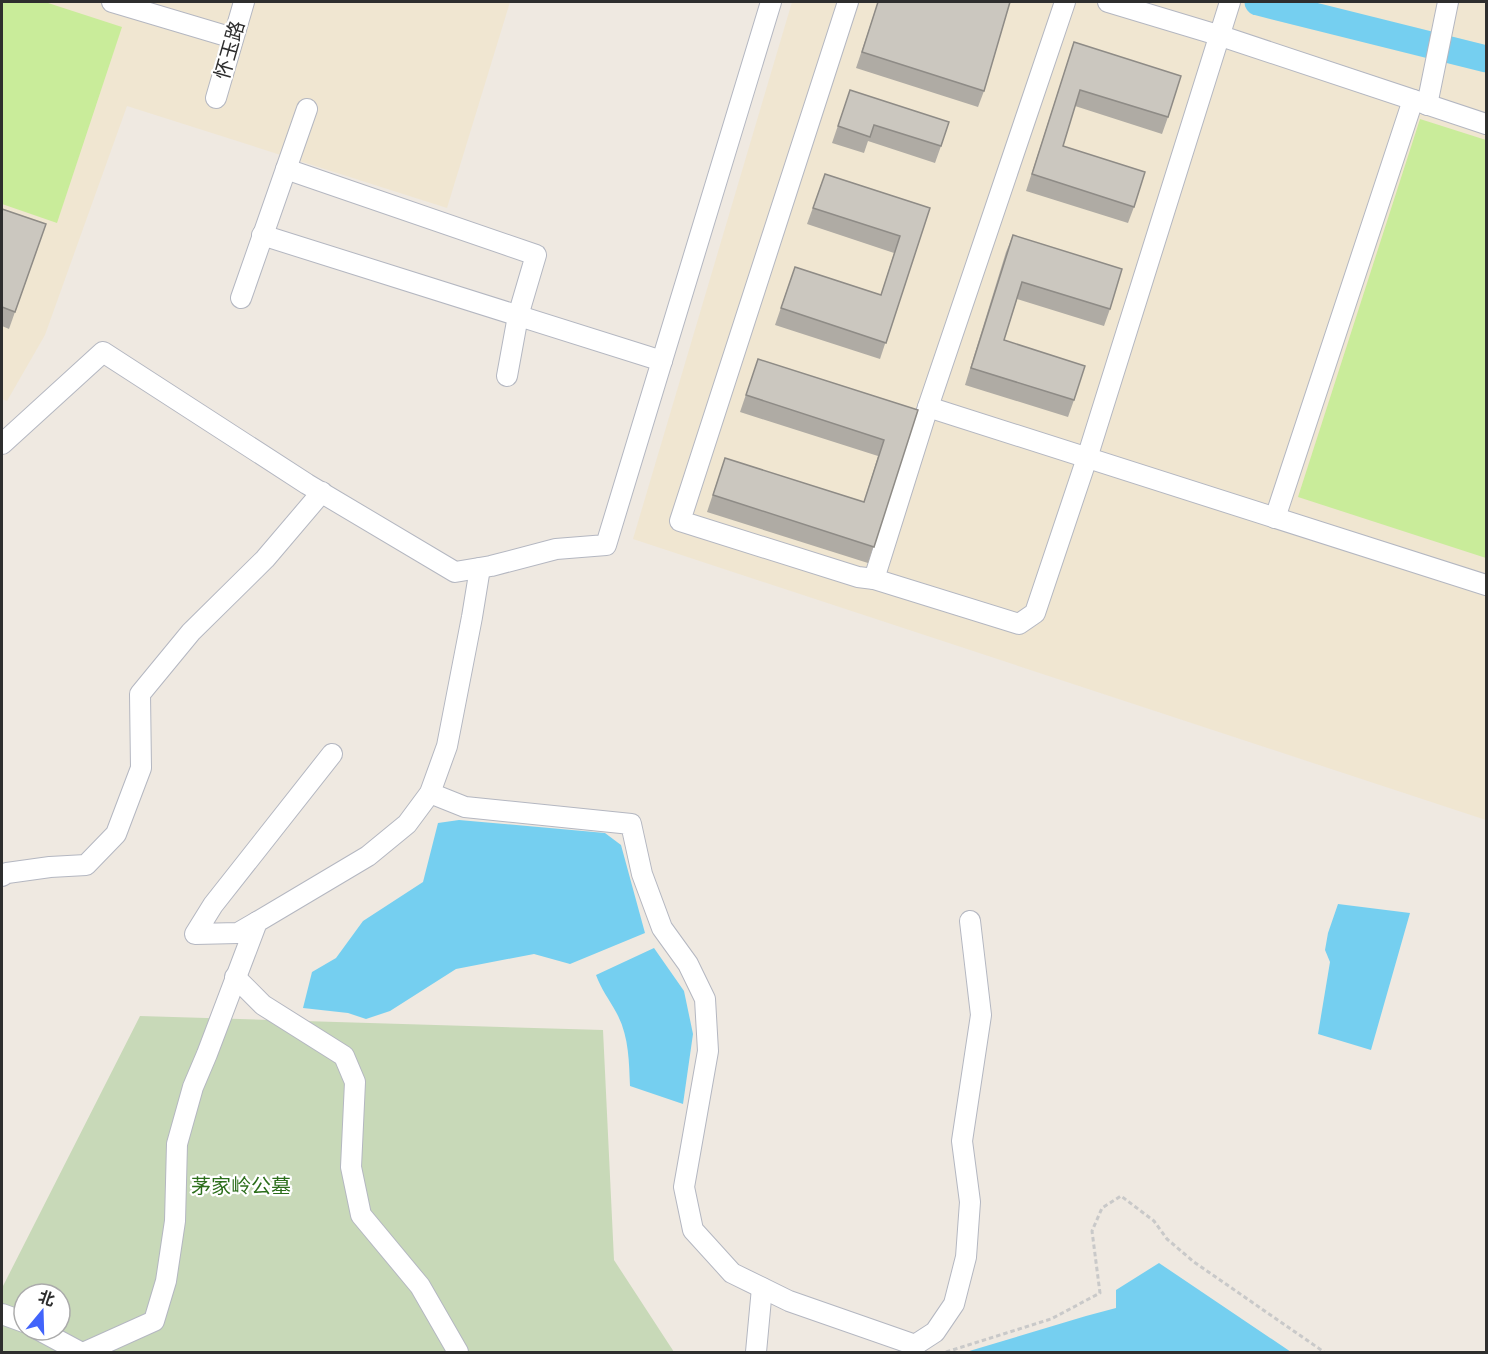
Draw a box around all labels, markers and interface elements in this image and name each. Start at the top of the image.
street label: 怀玉路 [211,18,249,82]
park label: 茅家岭公墓 [191,1175,291,1198]
north arrow [12,1282,72,1342]
text: 北 [36,1287,57,1310]

